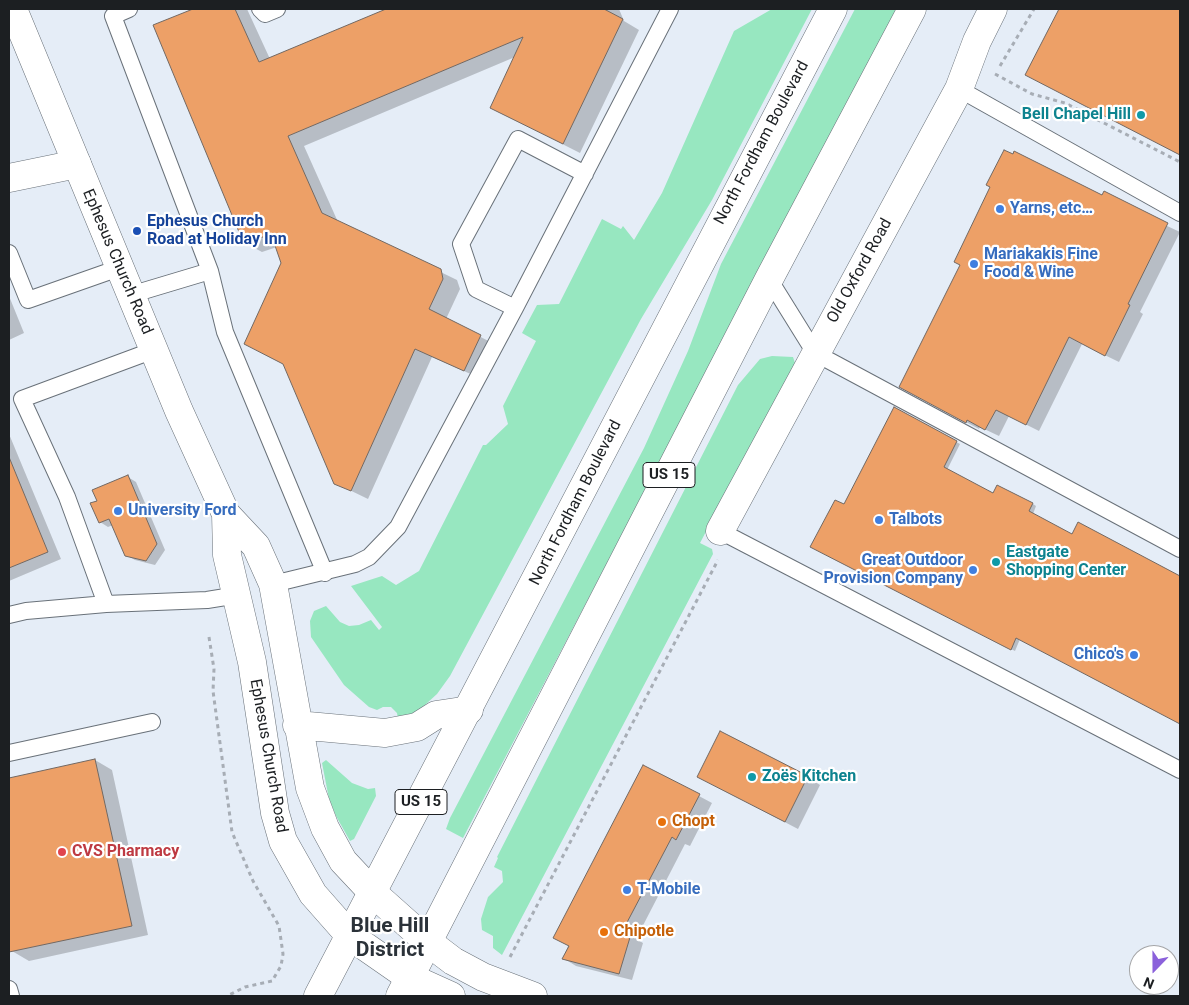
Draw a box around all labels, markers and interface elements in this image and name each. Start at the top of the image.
street label: North Fordham Boulevard [711,58,813,228]
place label: Bell Chapel Hill [1022,105,1131,125]
marker: Bell Chapel Hill [1135,109,1147,121]
street label: Ephesus Church Road [78,187,156,337]
place label: Yarns, etc… [1010,199,1093,219]
marker: Yarns, etc… [994,203,1006,215]
place label: Ephesus Church Road at Holiday Inn [147,212,287,250]
street label: Old Oxford Road [823,215,897,327]
marker: Ephesus Church Road at Holiday Inn [131,225,143,237]
place label: Mariakakis Fine Food & Wine [984,245,1098,283]
marker: Mariakakis Fine Food & Wine [968,258,980,270]
street label: North Fordham Boulevard [526,417,626,589]
road number: US 15 [643,462,695,488]
place label: University Ford [128,501,237,521]
marker: University Ford [112,505,124,517]
place label: Talbots [889,510,942,530]
marker: Talbots [873,514,885,526]
place label: Eastgate Shopping Center [1006,543,1126,581]
place label: Great Outdoor Provision Company [823,551,963,589]
marker: Eastgate Shopping Center [990,556,1002,568]
marker: Great Outdoor Provision Company [967,564,979,576]
place label: Chico's [1074,645,1124,665]
marker: Chico's [1128,649,1140,661]
street label: Ephesus Church Road [245,678,291,834]
place label: Zoës Kitchen [762,767,856,787]
marker: Zoës Kitchen [746,771,758,783]
road number: US 15 [395,790,447,814]
place label: Chopt [672,812,715,832]
marker: Chopt [656,816,668,828]
place label: CVS Pharmacy [72,842,179,862]
marker: CVS Pharmacy [56,846,68,858]
place label: T-Mobile [637,880,700,900]
marker: T-Mobile [621,884,633,896]
district label: Blue Hill District [351,914,429,964]
place label: Chipotle [614,922,674,942]
marker: Chipotle [598,926,610,938]
north arrow [1129,945,1179,995]
text: N [1141,974,1156,992]

